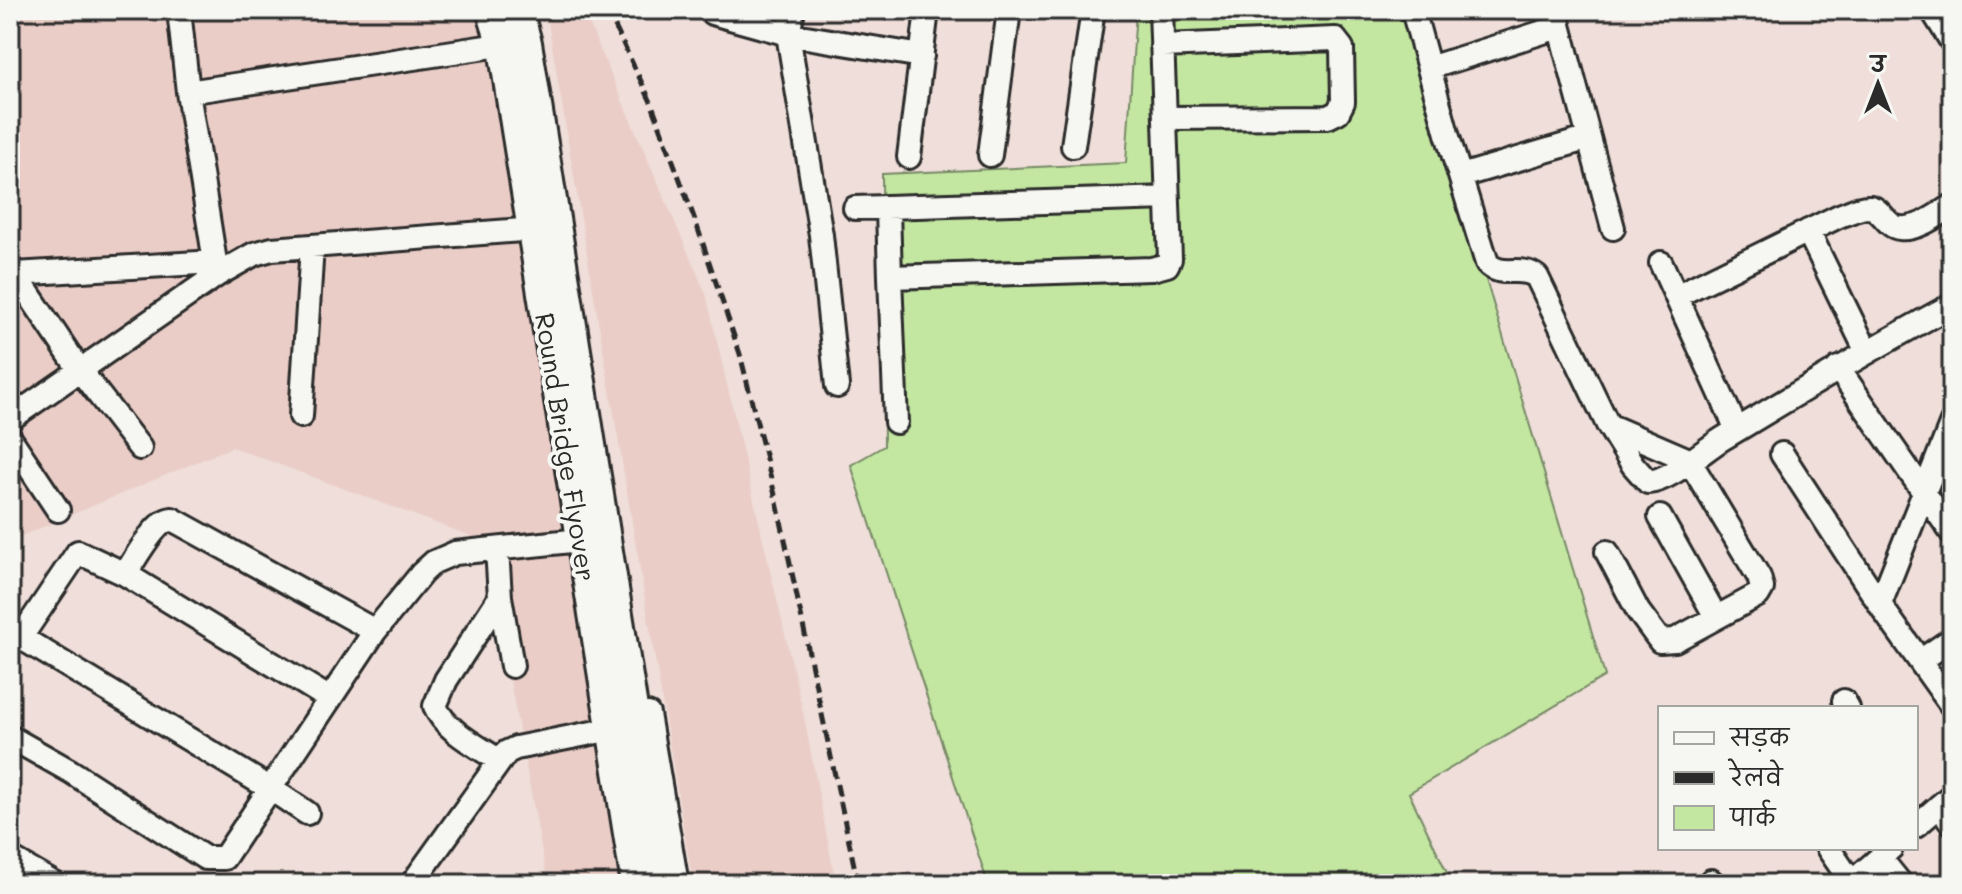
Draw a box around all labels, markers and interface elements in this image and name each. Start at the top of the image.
north arrow [1838,44,1918,124]
text: उ [1869,49,1888,78]
street label: Round Bridge Flyover [528,310,604,584]
legend [1658,706,1918,850]
text: सड़क [1728,721,1791,752]
text: रेलवे [1727,758,1784,792]
text: पार्क [1728,799,1777,832]

